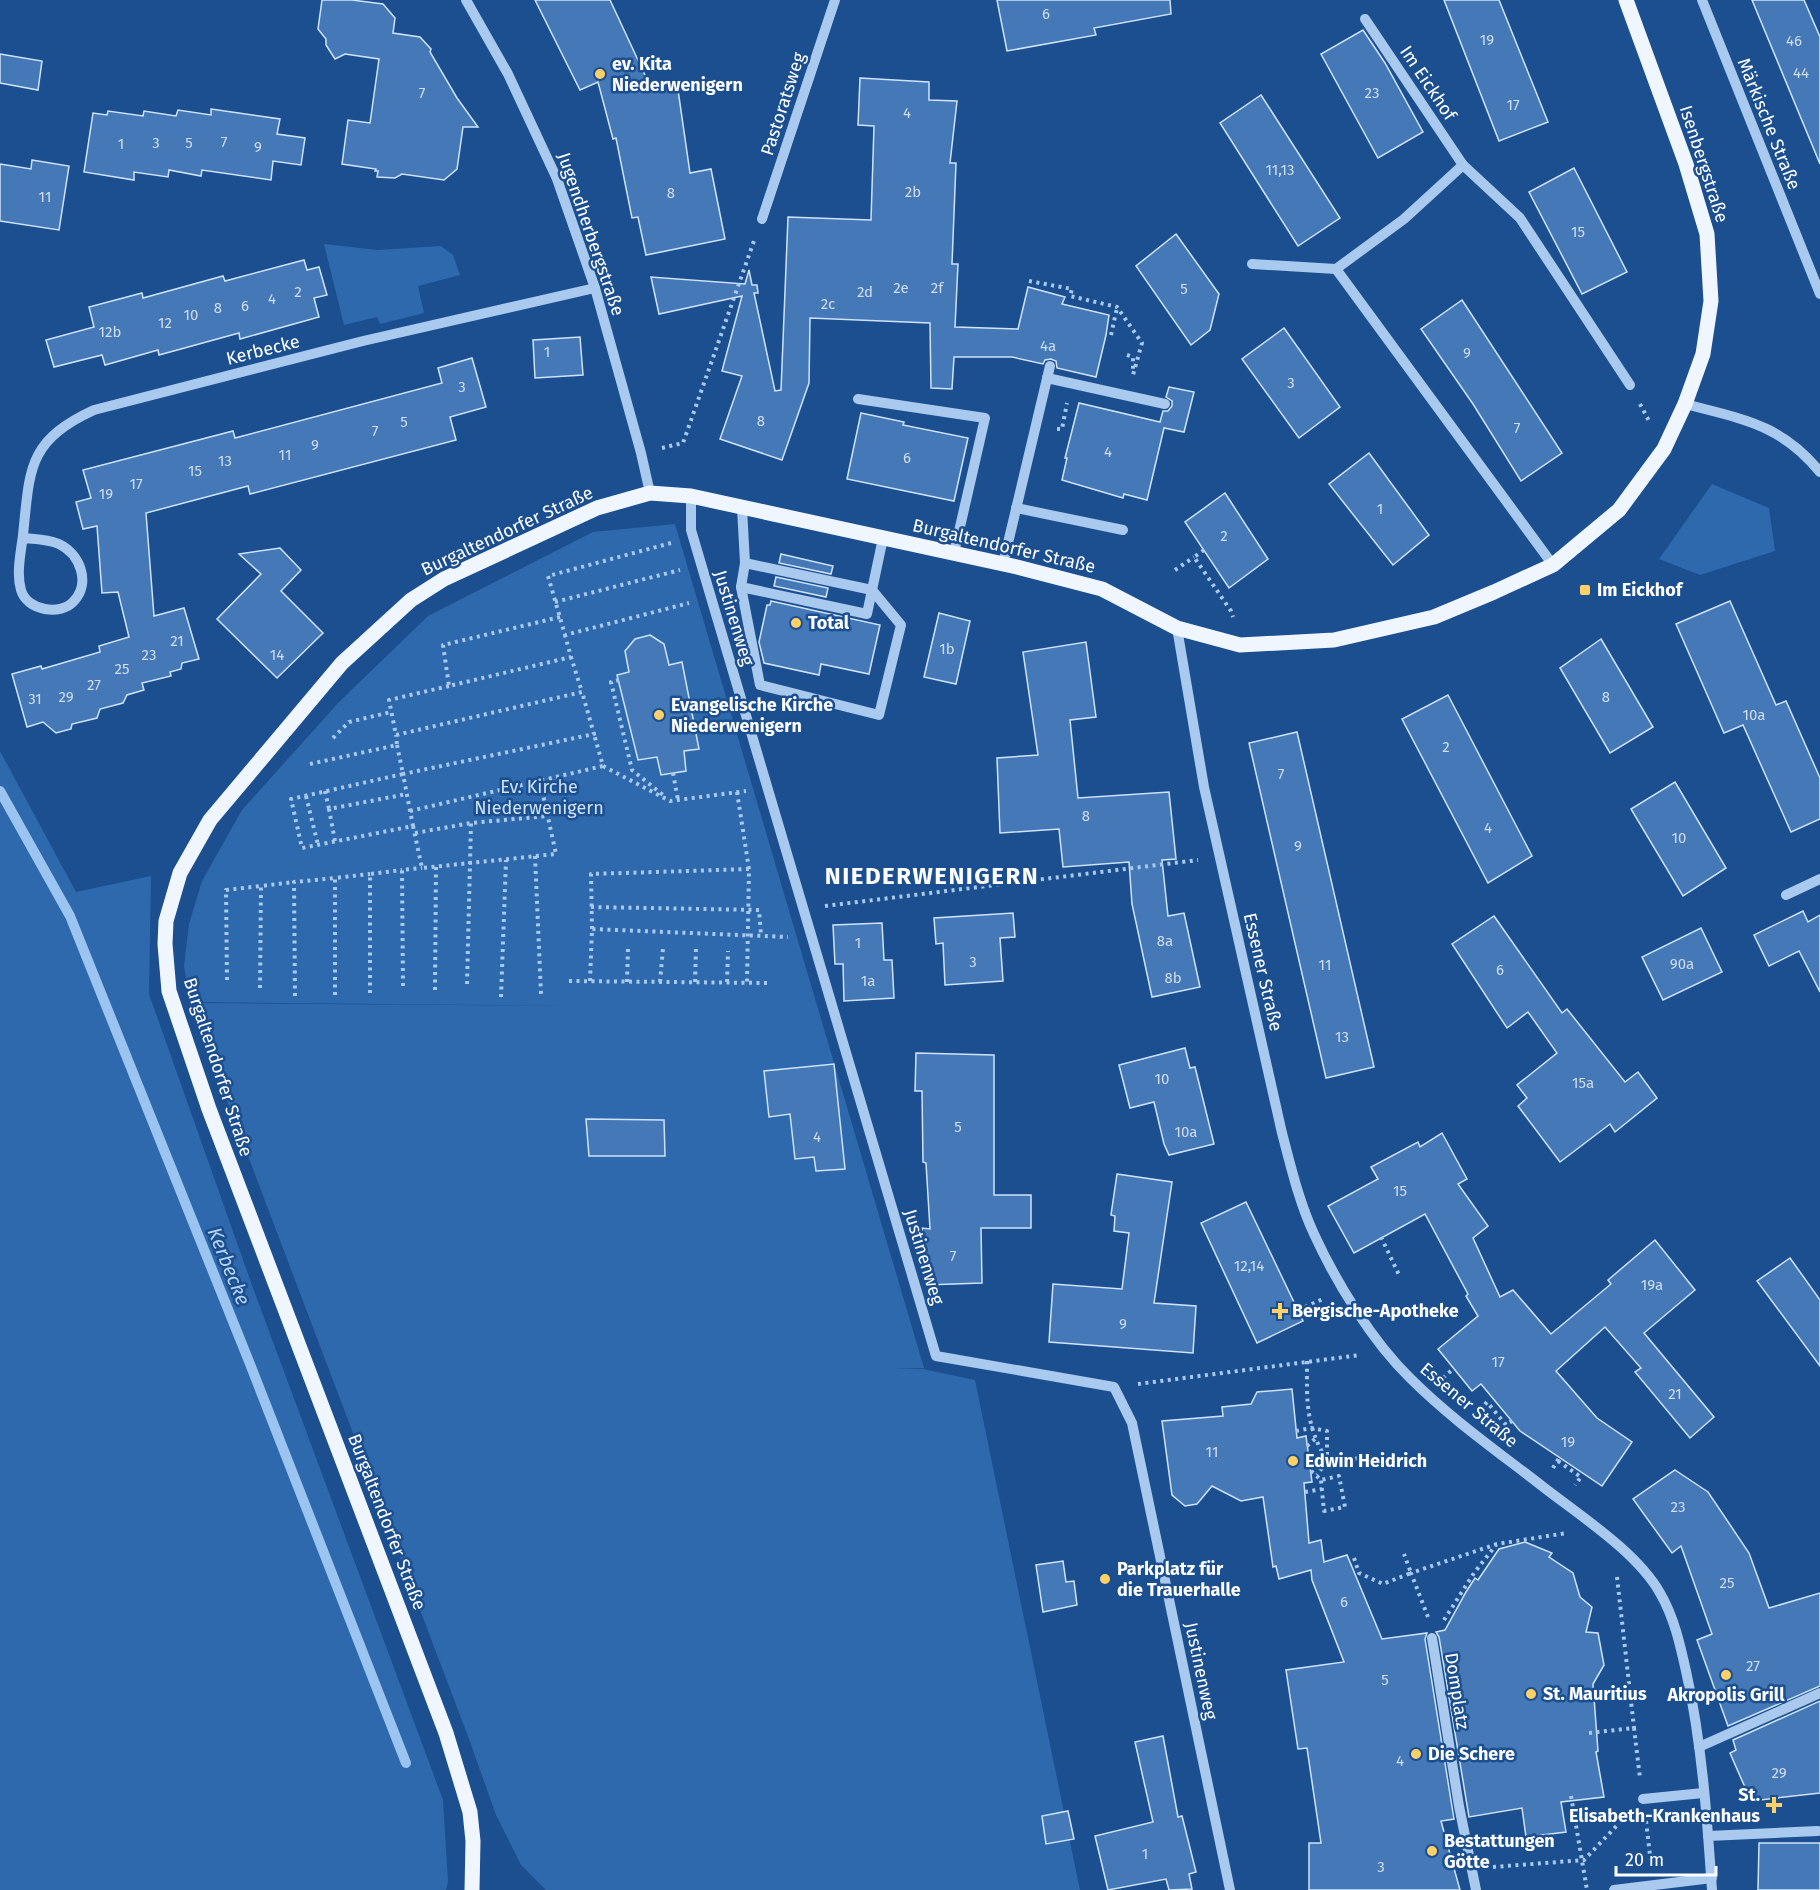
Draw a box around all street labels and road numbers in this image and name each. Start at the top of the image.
street label: Im Eickhof [1395,42,1462,126]
street label: Pastoratsweg [756,49,810,158]
street label: Märkische Straße [1733,55,1805,193]
street label: Isenbergstraße [1675,103,1733,225]
street label: Jugendherbergstraße [553,149,629,319]
street label: Kerbecke [224,330,302,370]
street label: Burgaltendorfer Straße [418,481,596,581]
street label: Burgaltendorfer Straße [910,514,1098,578]
street label: Justinenweg [709,567,759,669]
street label: Essener Straße [1239,911,1287,1033]
street label: Burgaltendorfer Straße [179,975,257,1159]
street label: Justinenweg [899,1206,949,1308]
street label: Essener Straße [1416,1358,1522,1452]
street label: Burgaltendorfer Straße [343,1431,431,1613]
street label: Justinenweg [1180,1620,1222,1722]
street label: Domplatz [1440,1651,1474,1731]

